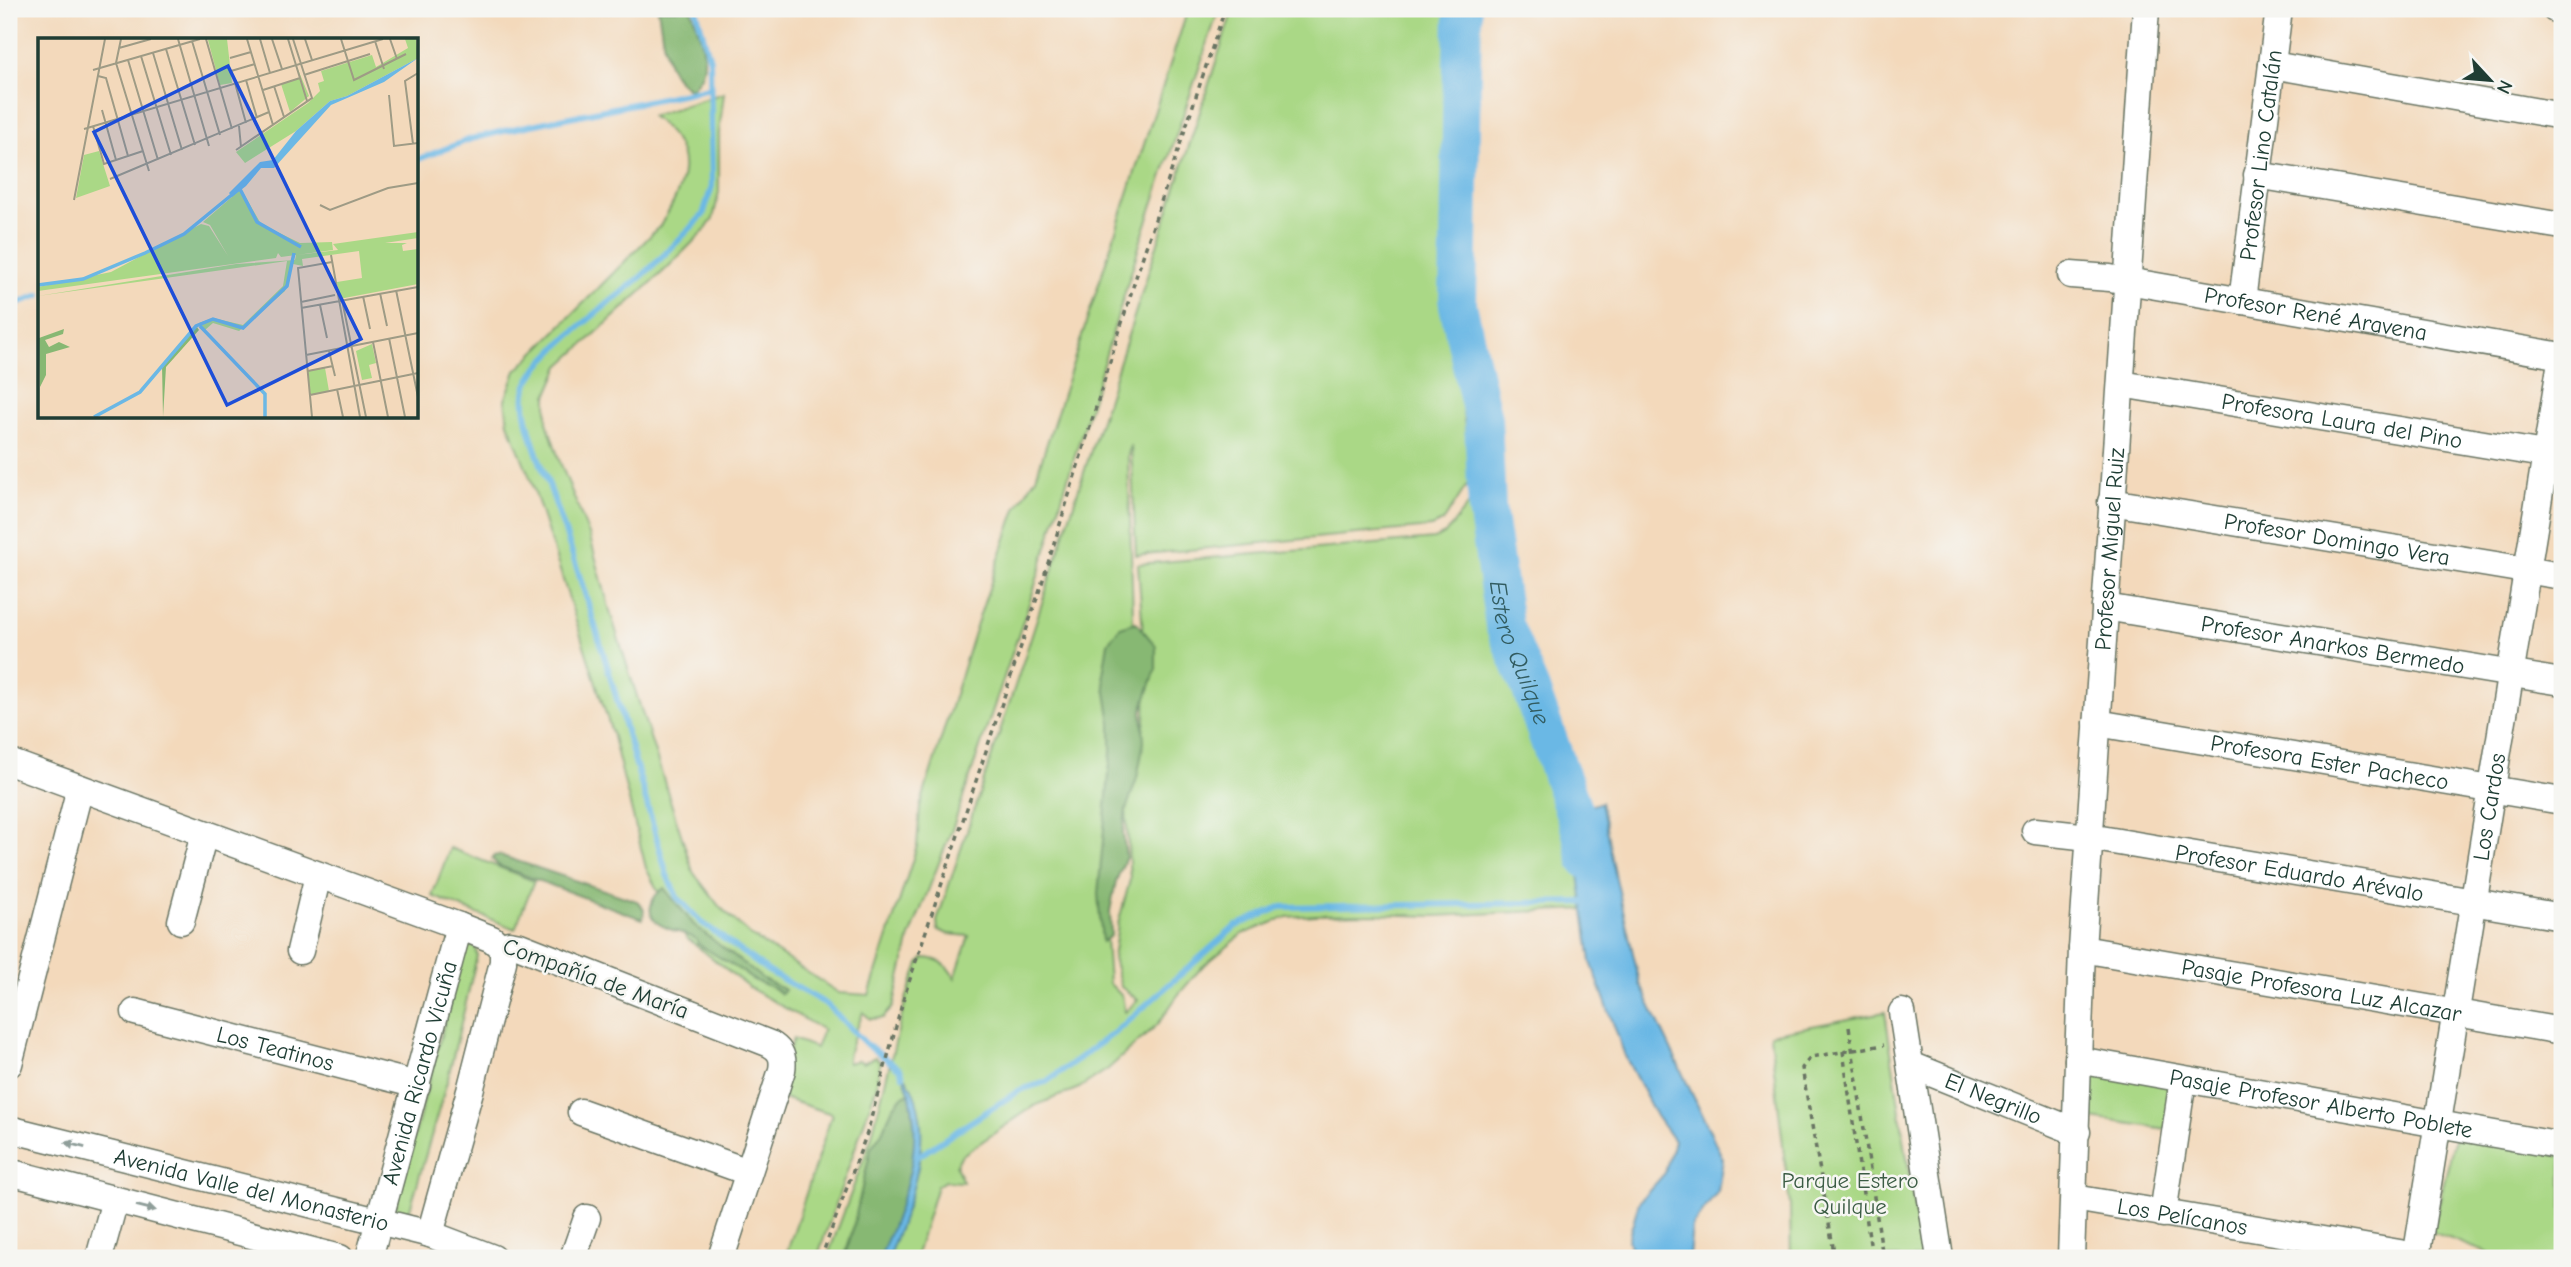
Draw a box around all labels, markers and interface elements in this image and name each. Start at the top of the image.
inset map [38,38,418,418]
north arrow [2456,46,2526,116]
street label: Profesor Lino Catalán [2234,48,2288,262]
text: N [2492,77,2517,97]
street label: Profesor René Aravena [2202,282,2429,347]
street label: Profesora Laura del Pino [2219,388,2464,454]
street label: Profesor Miguel Ruiz [2089,447,2130,651]
street label: Profesor Domingo Vera [2222,508,2452,571]
water label: Estero Quilque [1484,579,1556,729]
street label: Profesor Anarkos Bermedo [2199,610,2467,680]
street label: Profesora Ester Pacheco [2209,729,2451,796]
street label: Los Cardos [2467,751,2511,863]
street label: Profesor Eduardo Arévalo [2173,839,2426,907]
street label: Compañía de María [499,932,692,1025]
street label: Pasaje Profesora Luz Alcazar [2179,953,2464,1028]
street label: Avenida Ricardo Vicuña [376,958,463,1188]
street label: Los Teatinos [214,1021,337,1077]
street label: Pasaje Profesor Alberto Poblete [2168,1064,2475,1144]
street label: El Negrillo [1941,1067,2046,1130]
one-way arrow [64,1139,86,1150]
street label: Avenida Valle del Monasterio [111,1143,392,1237]
park label: Parque Estero Quilque [1781,1167,1919,1220]
street label: Los Pelícanos [2115,1193,2249,1241]
one-way arrow [135,1203,157,1214]

